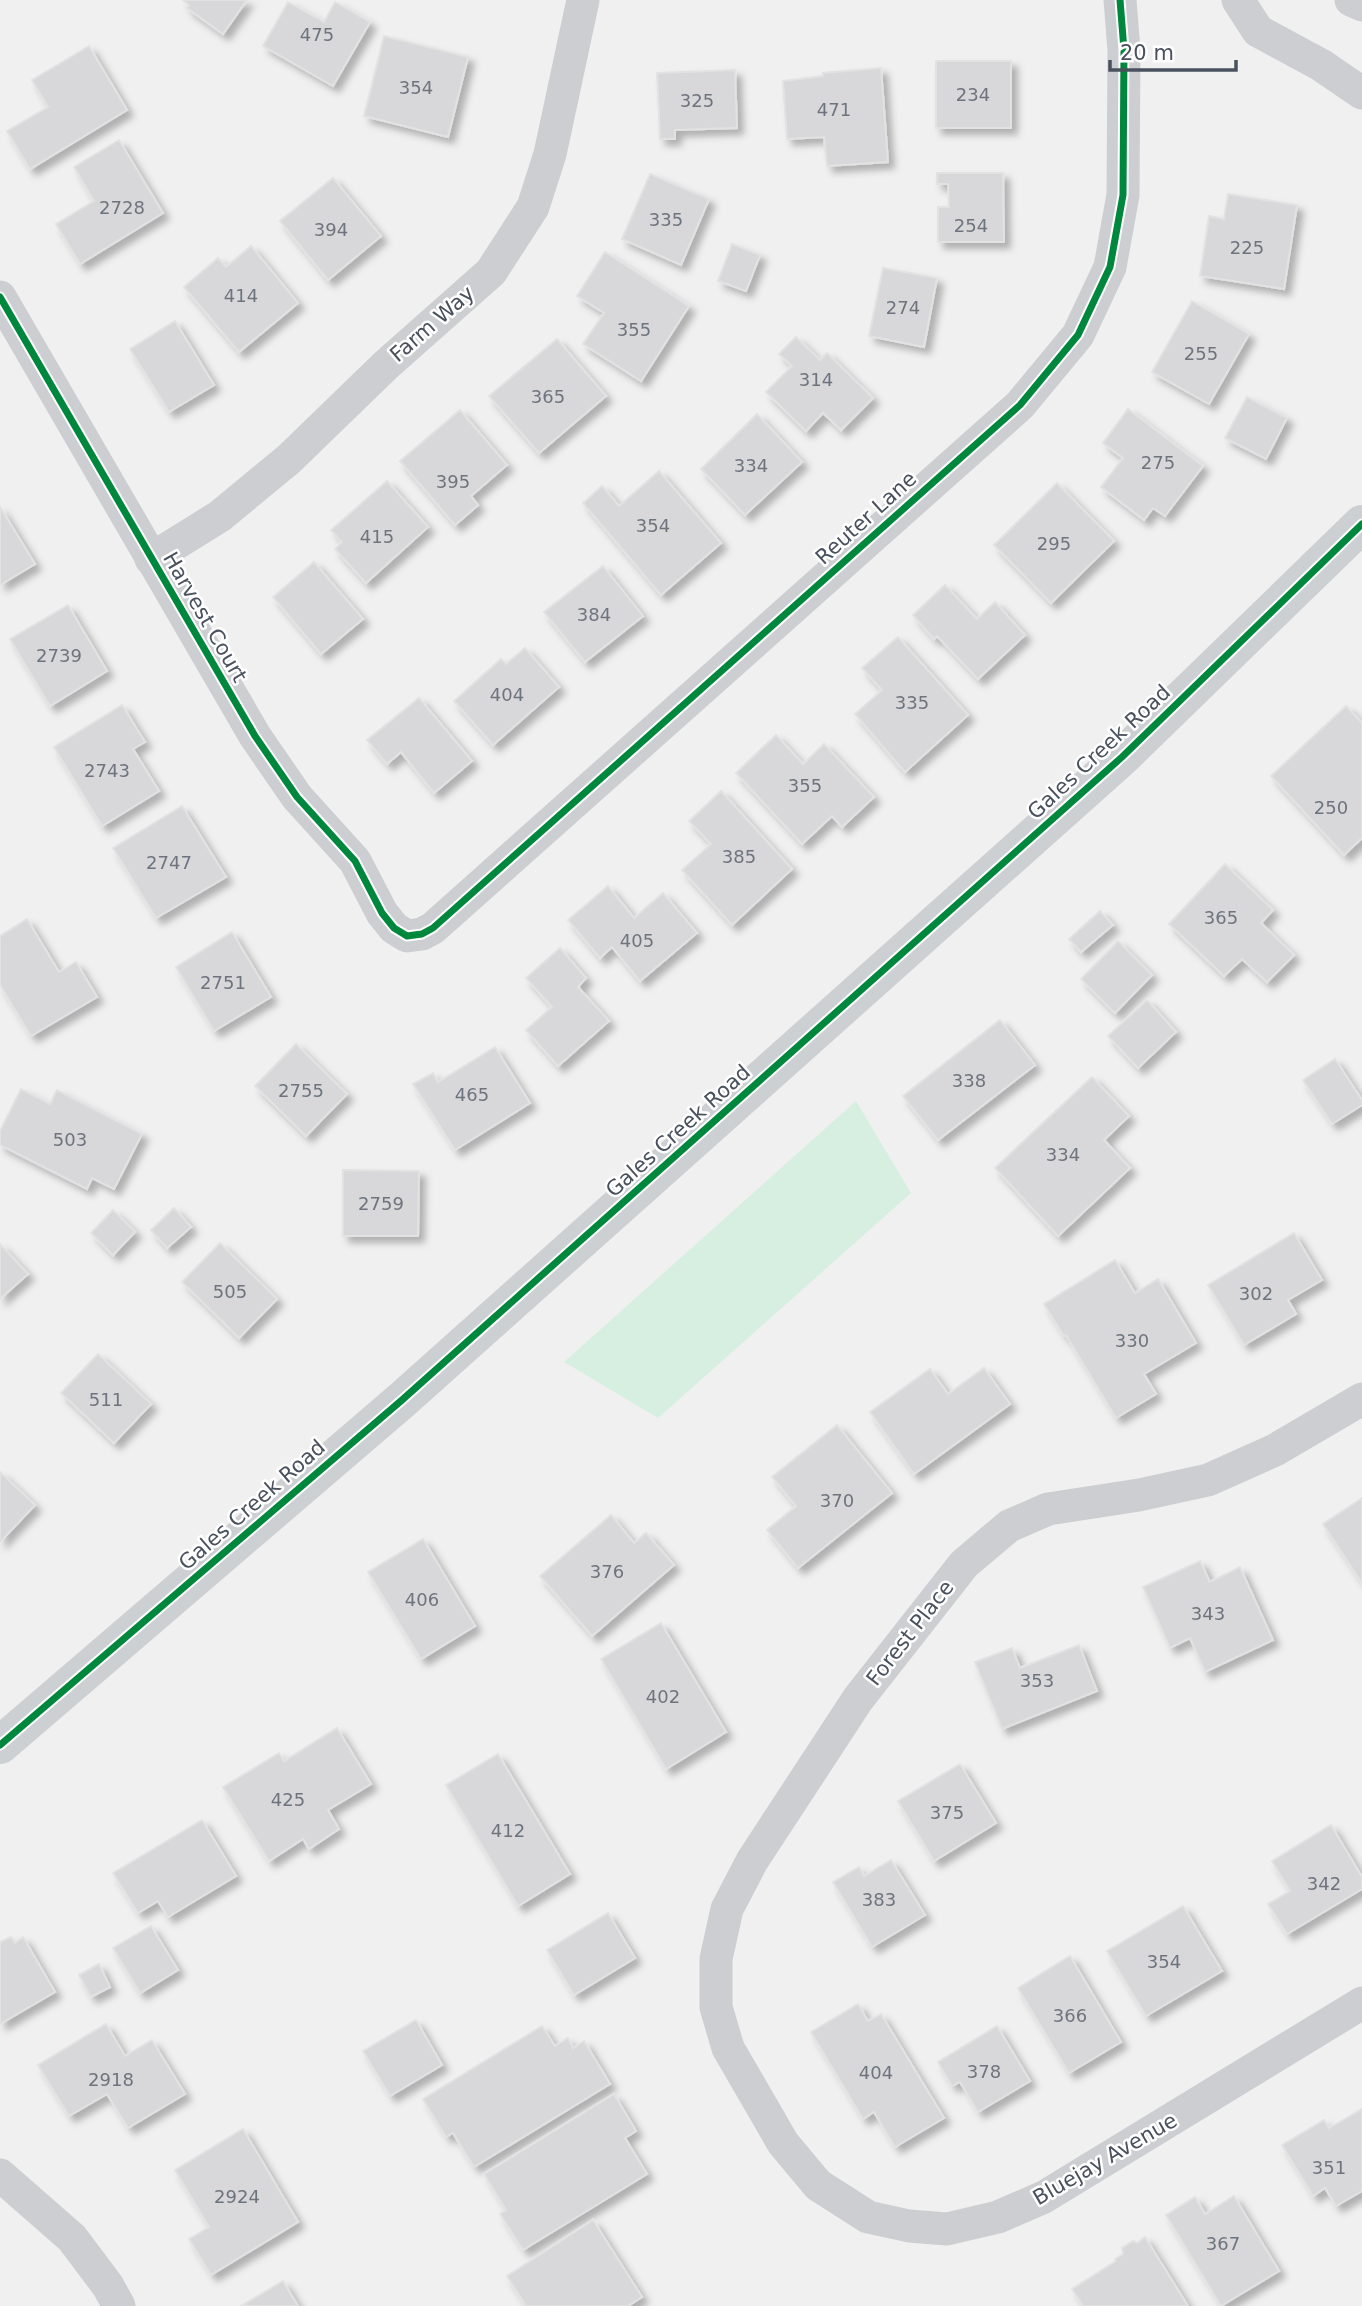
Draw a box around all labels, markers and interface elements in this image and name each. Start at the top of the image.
house number: 475 [300,24,334,45]
scale bar [1110,28,1236,72]
text: 20 m [1120,41,1174,65]
house number: 354 [399,77,433,98]
house number: 234 [956,84,990,105]
house number: 325 [680,90,714,111]
house number: 471 [817,99,851,120]
house number: 2728 [99,197,145,218]
house number: 335 [649,209,683,230]
house number: 254 [954,215,988,236]
house number: 394 [314,219,348,240]
house number: 225 [1230,237,1264,258]
street label: Farm Way [385,281,479,367]
house number: 414 [224,285,258,306]
house number: 274 [886,297,920,318]
house number: 355 [617,319,651,340]
house number: 255 [1184,343,1218,364]
house number: 314 [799,369,833,390]
house number: 365 [531,386,565,407]
house number: 275 [1141,452,1175,473]
house number: 334 [734,455,768,476]
street label: Reuter Lane [811,467,921,569]
house number: 395 [436,471,470,492]
house number: 354 [636,515,670,536]
house number: 415 [360,526,394,547]
house number: 295 [1037,533,1071,554]
street label: Harvest Court [158,548,252,686]
house number: 384 [577,604,611,625]
house number: 2739 [36,645,82,666]
street label: Gales Creek Road [1023,680,1175,824]
house number: 404 [490,684,524,705]
house number: 335 [895,692,929,713]
house number: 2743 [84,760,130,781]
house number: 355 [788,775,822,796]
house number: 250 [1314,797,1348,818]
house number: 385 [722,846,756,867]
house number: 2747 [146,852,192,873]
house number: 365 [1204,907,1238,928]
house number: 405 [620,930,654,951]
house number: 2751 [200,972,246,993]
street label: Gales Creek Road [601,1060,755,1202]
house number: 338 [952,1070,986,1091]
house number: 2755 [278,1080,324,1101]
house number: 465 [455,1084,489,1105]
house number: 503 [53,1129,87,1150]
house number: 334 [1046,1144,1080,1165]
house number: 2759 [358,1193,404,1214]
house number: 505 [213,1281,247,1302]
house number: 302 [1239,1283,1273,1304]
house number: 330 [1115,1330,1149,1351]
house number: 511 [89,1389,123,1410]
street label: Gales Creek Road [174,1435,330,1575]
house number: 370 [820,1490,854,1511]
house number: 376 [590,1561,624,1582]
street label: Forest Place [861,1576,959,1690]
house number: 406 [405,1589,439,1610]
house number: 343 [1191,1603,1225,1624]
house number: 353 [1020,1670,1054,1691]
house number: 402 [646,1686,680,1707]
house number: 425 [271,1789,305,1810]
house number: 375 [930,1802,964,1823]
house number: 412 [491,1820,525,1841]
house number: 342 [1307,1873,1341,1894]
house number: 383 [862,1889,896,1910]
house number: 354 [1147,1951,1181,1972]
house number: 366 [1053,2005,1087,2026]
house number: 378 [967,2061,1001,2082]
house number: 404 [859,2062,893,2083]
house number: 2918 [88,2069,134,2090]
street label: Bluejay Avenue [1029,2108,1181,2210]
house number: 351 [1312,2157,1346,2178]
house number: 2924 [214,2186,260,2207]
house number: 367 [1206,2233,1240,2254]

